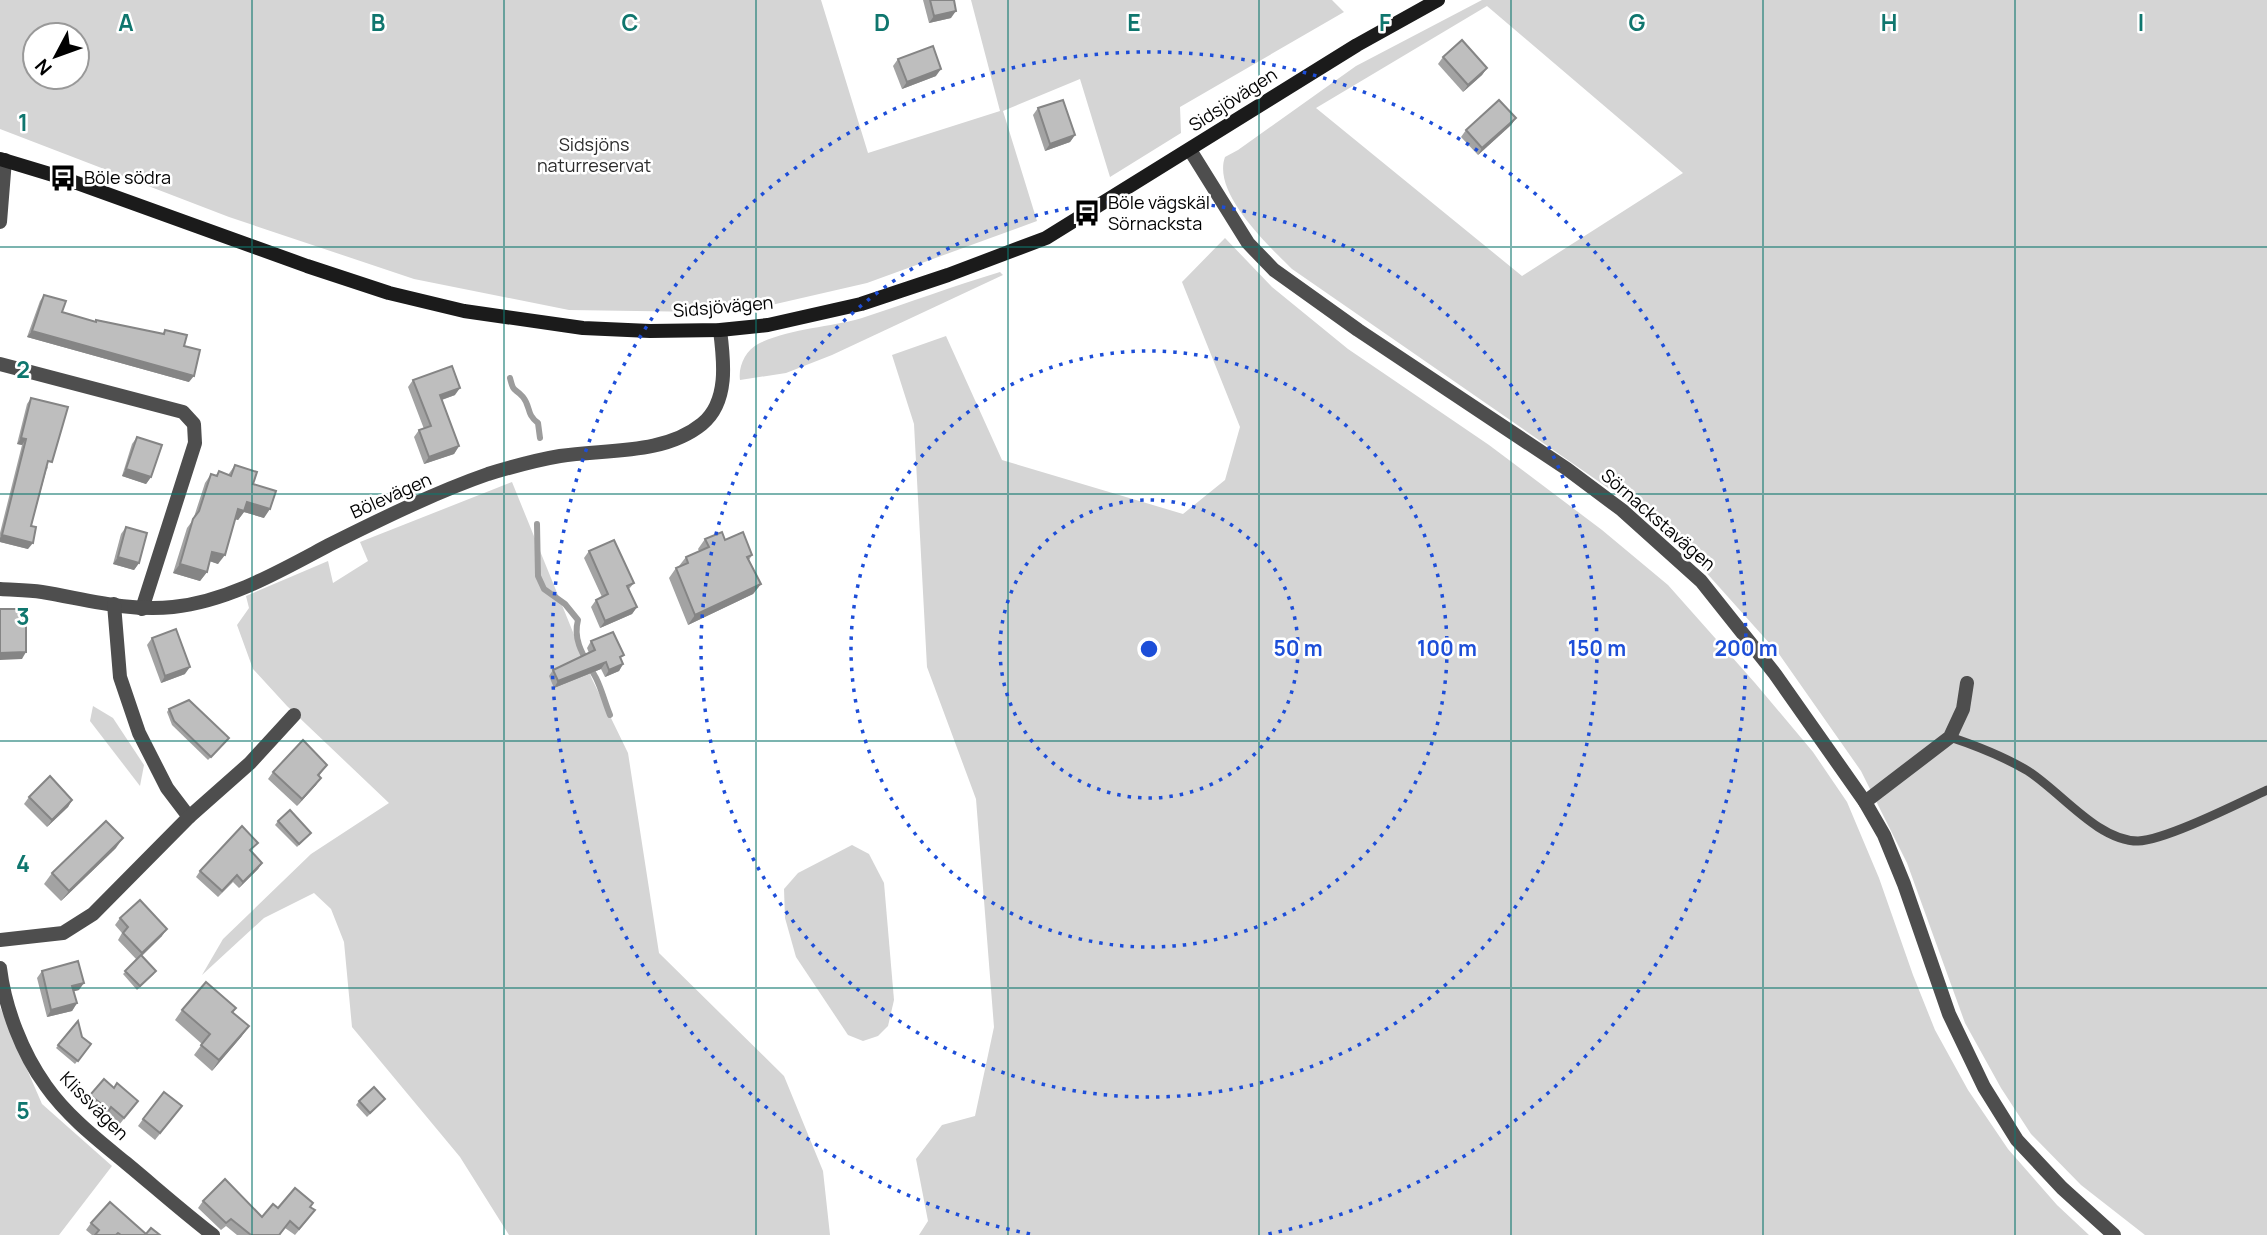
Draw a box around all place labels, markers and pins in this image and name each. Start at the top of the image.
bus stop icon: Böle södra [48,163,78,193]
place label: Böle södra [84,165,171,189]
place label: Böle vägskäl Sörnacksta [1108,190,1210,235]
bus stop icon: Böle vägskäl Sörnacksta [1072,198,1102,228]
centre of rings [1137,637,1161,661]

